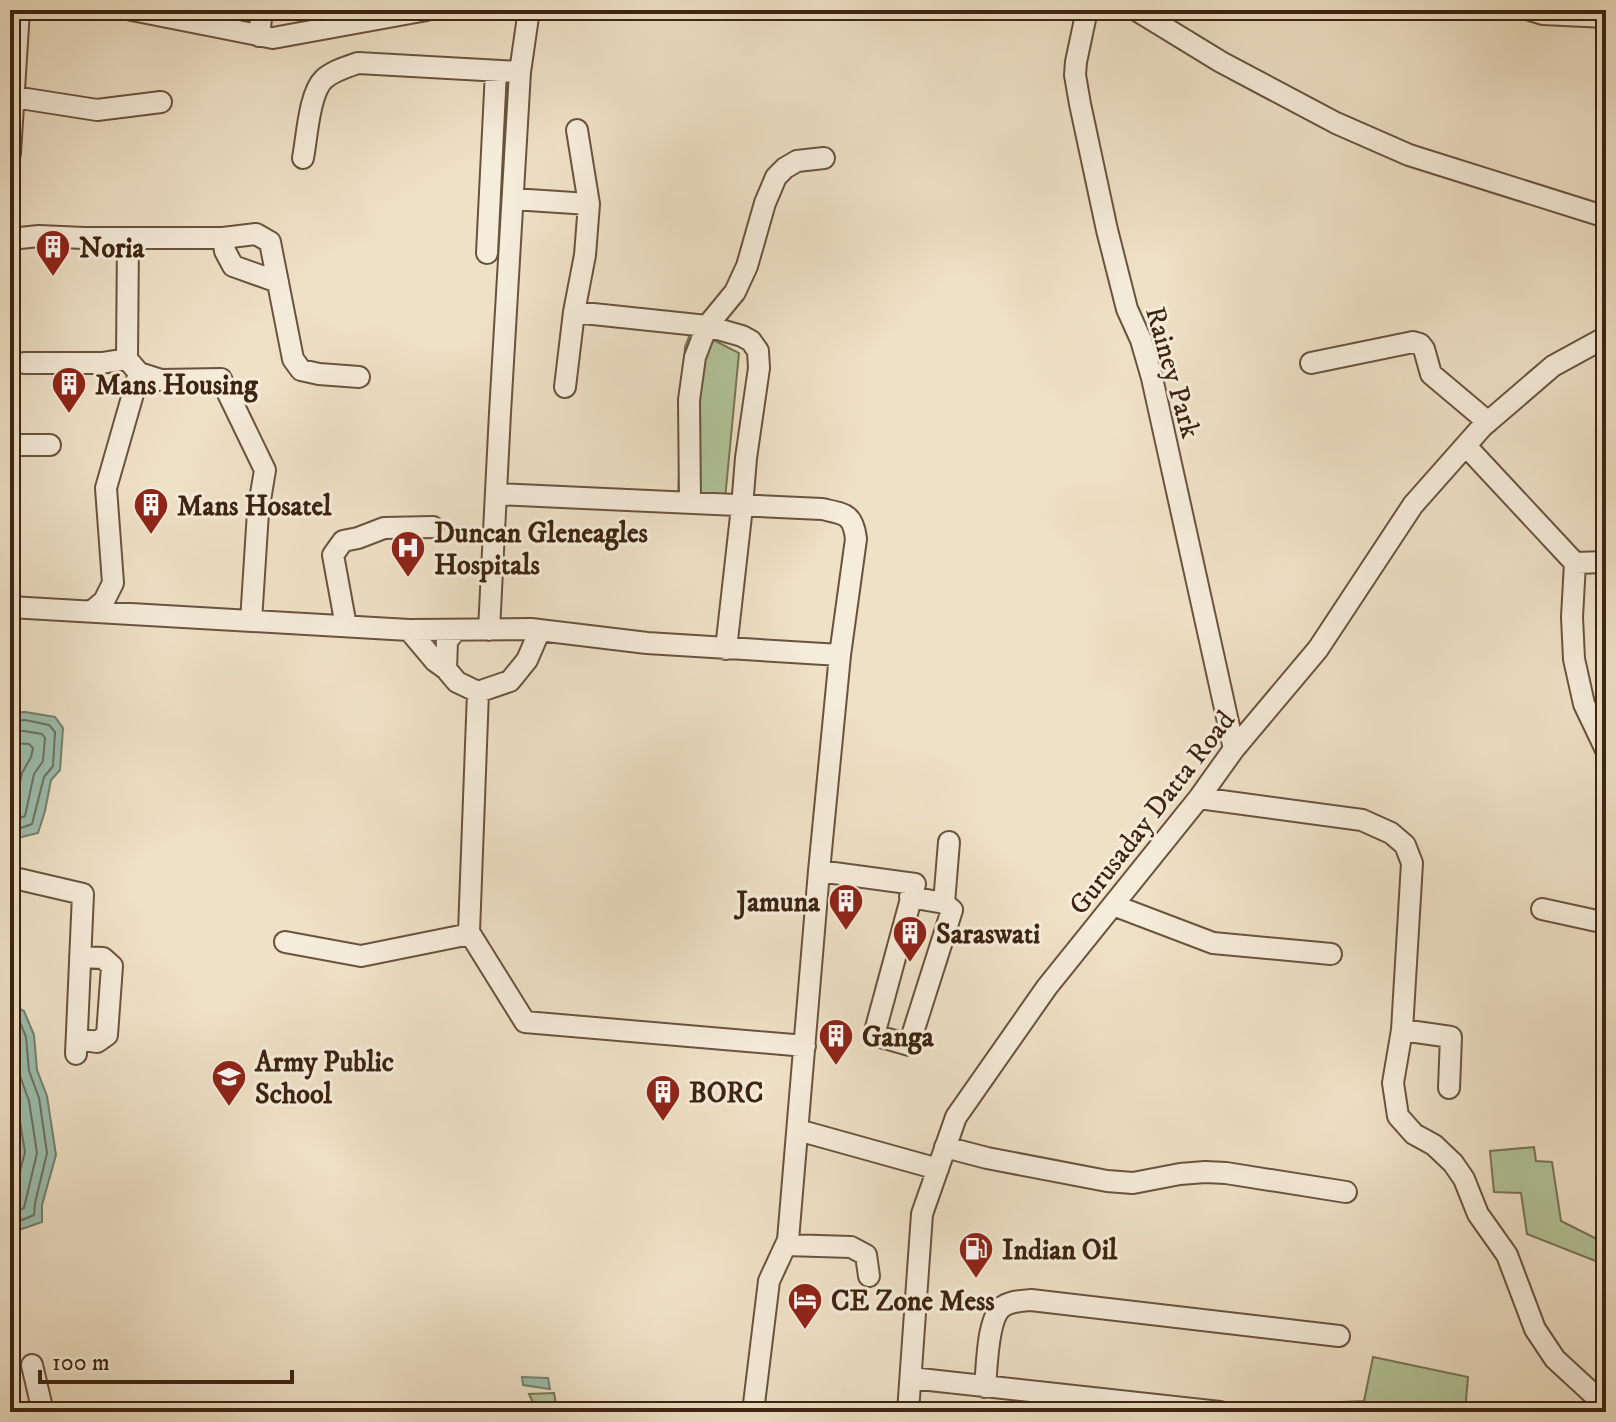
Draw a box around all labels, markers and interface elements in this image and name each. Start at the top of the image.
building icon: Noria [34,228,72,278]
place label: Noria [79,231,146,266]
street label: Rainey Park [1137,302,1208,442]
building icon: Mans Housing [50,365,88,415]
place label: Mans Housing [95,368,259,403]
building icon: Mans Hosatel [132,486,170,536]
place label: Mans Hosatel [177,489,332,524]
place label: Duncan Gleneagles Hospitals [434,516,649,583]
hospital icon: Duncan Gleneagles Hospitals [389,529,427,579]
street label: Gurusaday Datta Road [1061,704,1243,922]
building icon: Jamuna [827,882,865,932]
place label: Jamuna [734,885,821,920]
building icon: Saraswati [891,914,929,964]
place label: Saraswati [936,917,1040,952]
building icon: Ganga [817,1017,855,1067]
place label: Ganga [862,1020,935,1055]
place label: Army Public School [254,1045,394,1112]
school or university icon: Army Public School [210,1058,248,1108]
building icon: BORC [644,1073,682,1123]
place label: BORC [689,1076,763,1111]
fuel station icon: Indian Oil [957,1230,995,1280]
place label: Indian Oil [1002,1233,1118,1268]
hotel icon: CE Zone Mess [786,1281,824,1331]
place label: CE Zone Mess [831,1284,995,1319]
scale bar [40,1334,292,1384]
text: 100 m [52,1348,110,1378]

